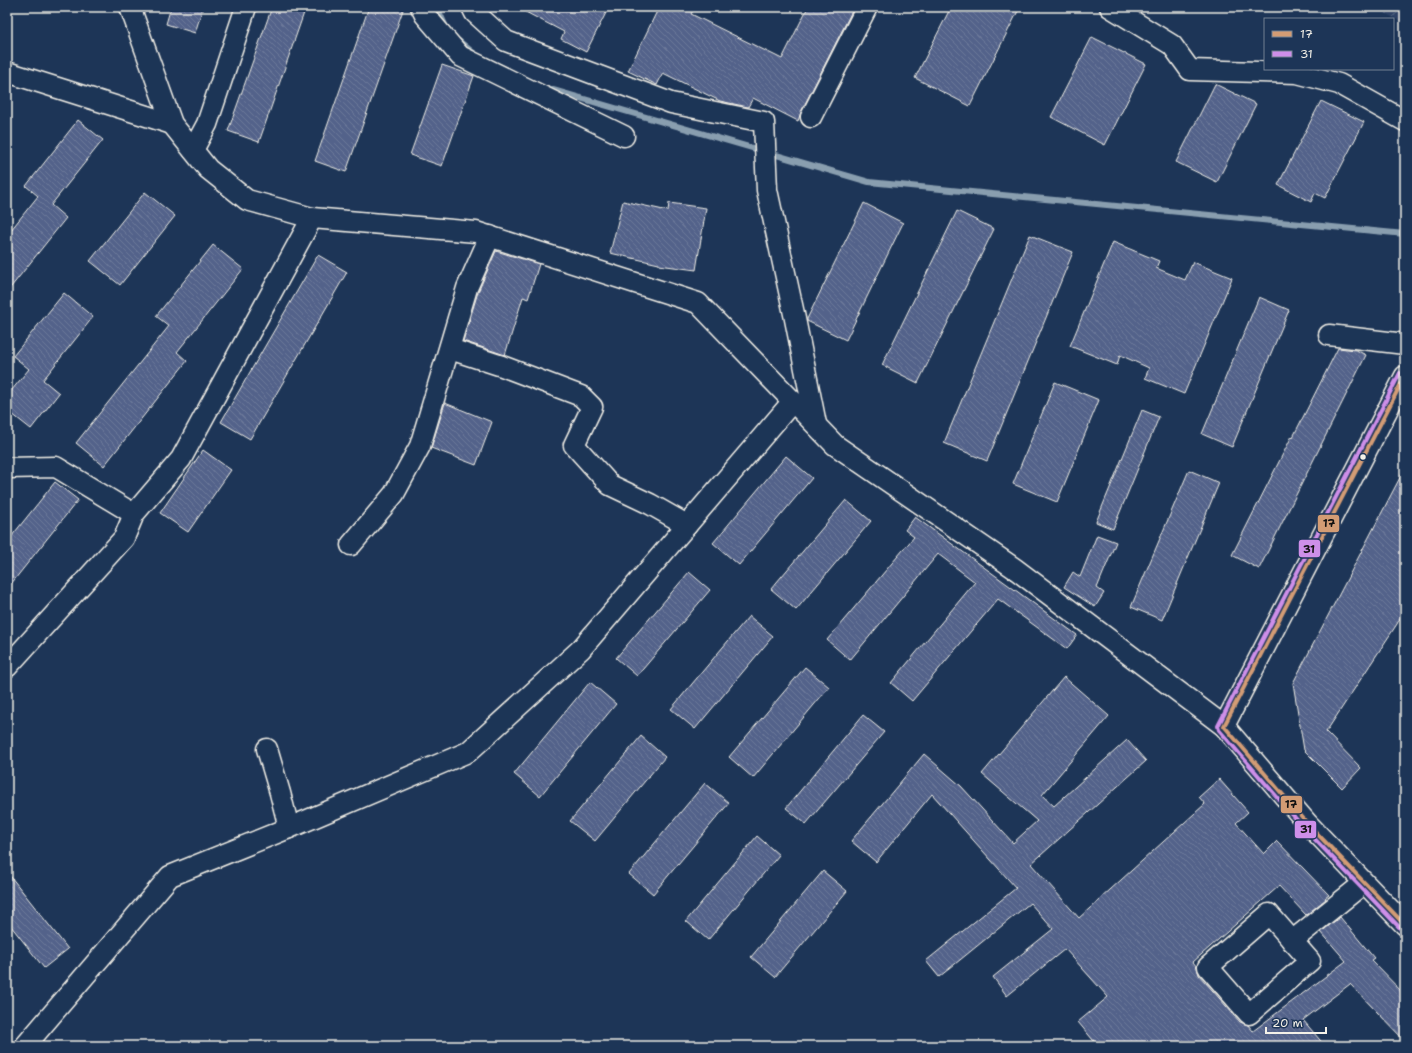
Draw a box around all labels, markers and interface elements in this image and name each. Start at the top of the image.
legend [1264,18,1394,70]
text: 17 [1300,26,1313,42]
text: 31 [1300,46,1313,62]
unlabelled marker [1358,452,1368,462]
line badge: 17 [1317,514,1340,533]
text: 17 [1323,516,1336,531]
line badge: 31 [1298,539,1321,558]
text: 31 [1303,542,1315,557]
line badge: 17 [1280,795,1303,814]
text: 17 [1285,797,1298,812]
line badge: 31 [1294,820,1317,839]
text: 31 [1300,822,1312,837]
scale bar [1266,1009,1326,1035]
text: 20 m [1272,1015,1303,1031]

